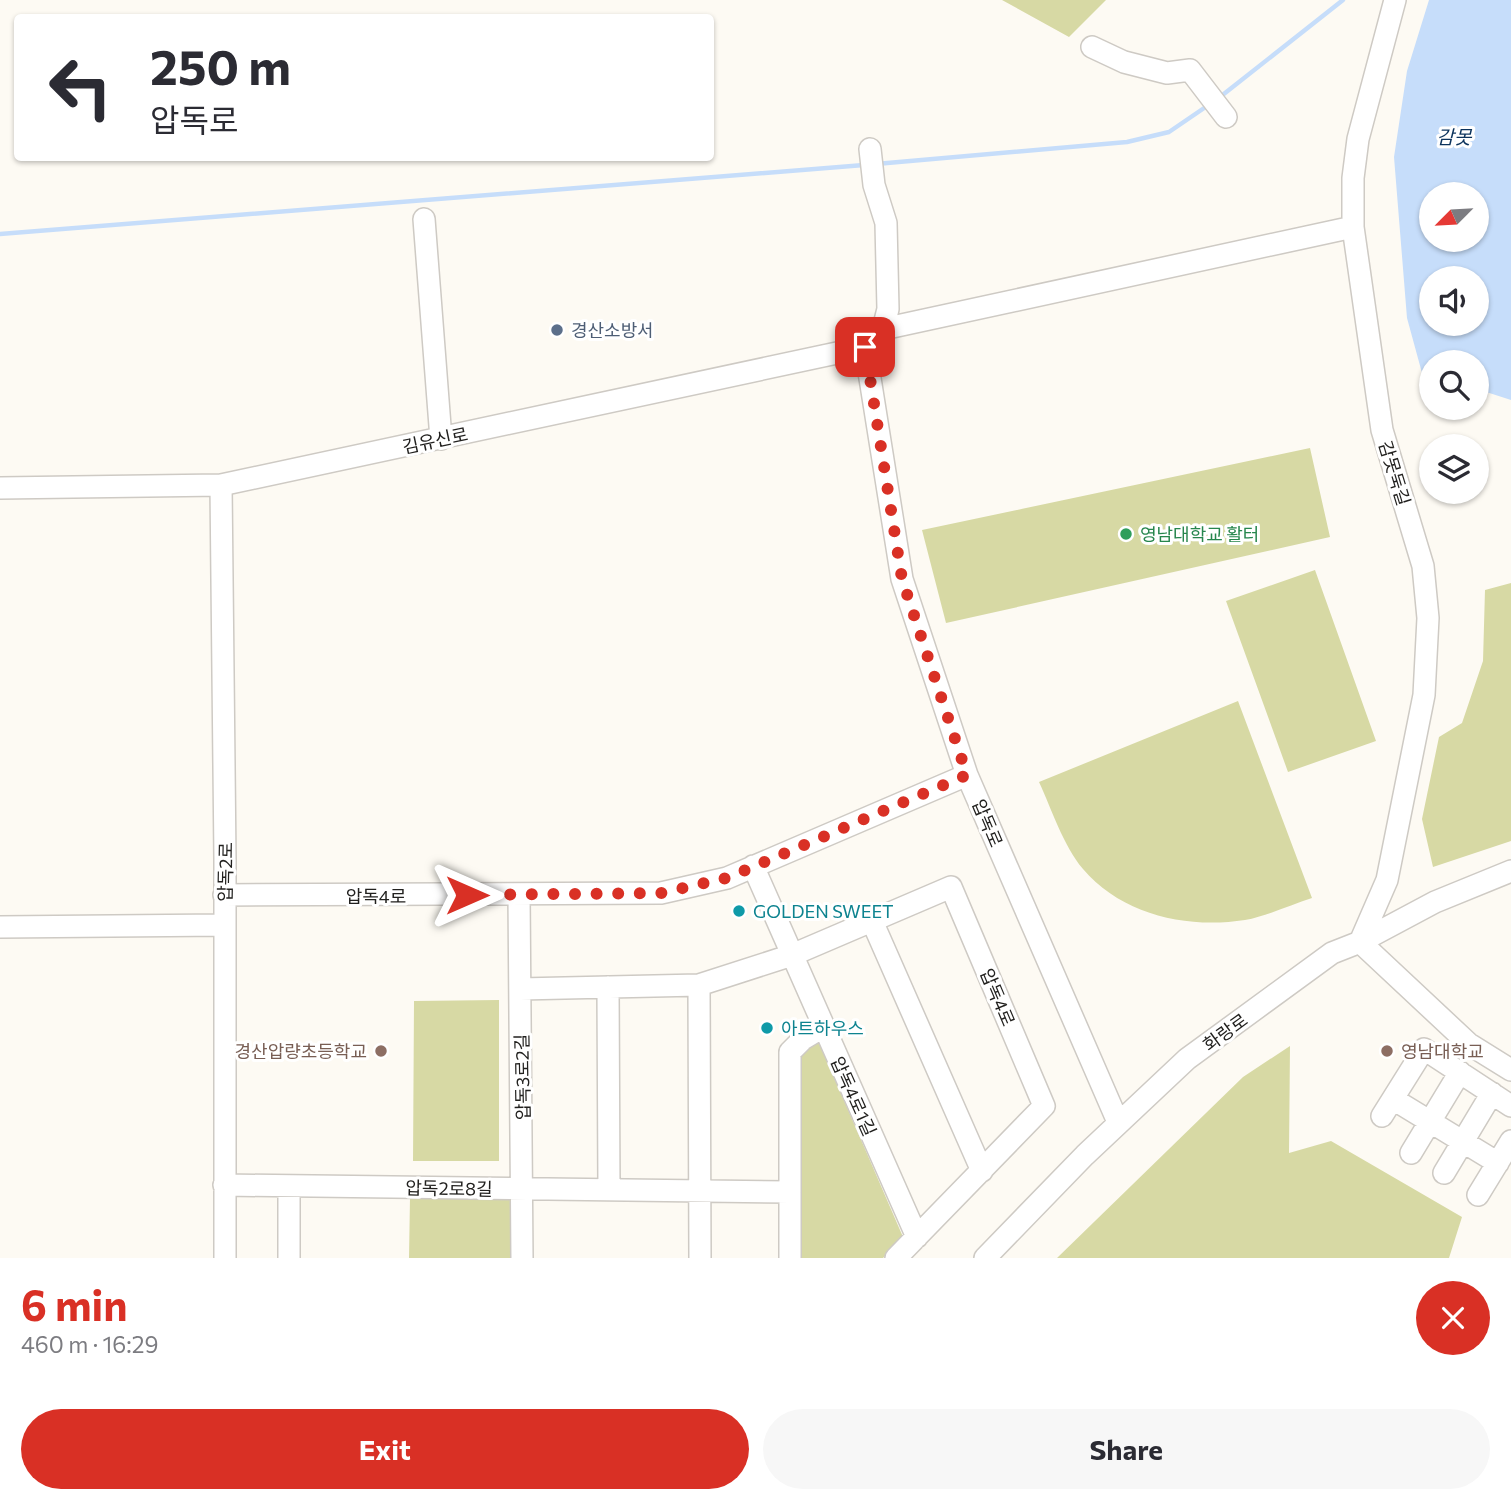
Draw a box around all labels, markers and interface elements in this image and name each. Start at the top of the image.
text: 250 m [150,35,291,95]
icon: left [35,42,126,133]
text: 압독로 [150,99,238,139]
water label: 감못 [1437,125,1473,148]
north arrow [1419,182,1489,252]
map controls [1419,182,1489,504]
button: sound [1419,266,1489,336]
pin [835,317,895,377]
place label: 경산소방서 [571,319,654,341]
marker: 경산소방서 [549,322,565,338]
icon: arrive [846,328,884,366]
button: search [1419,350,1489,420]
street label: 김유신로 [400,422,470,458]
button: layers [1419,434,1489,504]
street label: 감못둑길 [1375,438,1415,508]
place label: 영남대학교 활터 [1140,523,1259,545]
marker: 영남대학교 활터 [1118,526,1134,542]
street label: 압독로 [968,796,1008,850]
street label: 압독2로 [213,842,237,902]
position arrow [430,858,504,932]
street label: 압독4로 [346,885,406,907]
place label: GOLDEN SWEET [753,900,894,922]
marker: GOLDEN SWEET [731,903,747,919]
street label: 압독4로 [976,965,1020,1029]
street label: 화랑로 [1198,1008,1252,1056]
place label: 아트하우스 [781,1017,864,1039]
marker: 아트하우스 [759,1020,775,1036]
street label: 압독3로2길 [510,1034,534,1120]
place label: 경산압량초등학교 [235,1040,367,1062]
place label: 영남대학교 [1401,1040,1484,1062]
marker: 경산압량초등학교 [373,1043,389,1059]
marker: 영남대학교 [1379,1043,1395,1059]
street label: 압독4로1길 [827,1053,881,1139]
street label: 압독2로8길 [405,1176,493,1200]
text: 6 min [21,1278,128,1330]
button: close [1416,1281,1490,1355]
text: 460 m · 16:29 [21,1330,158,1358]
button: Exit [21,1409,749,1489]
button: Share [763,1409,1490,1489]

